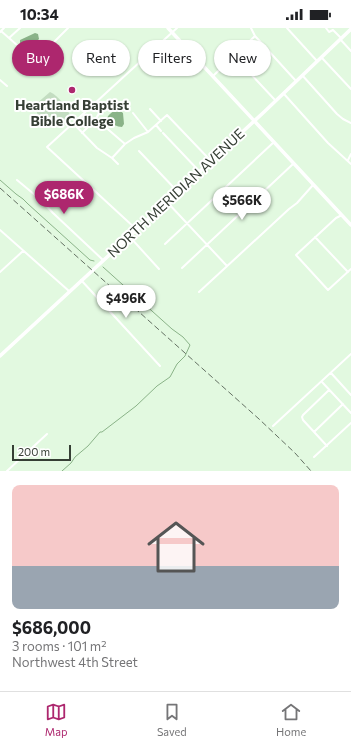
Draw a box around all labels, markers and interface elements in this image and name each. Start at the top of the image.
text: 10:34 [20,5,59,23]
chip: Buy [12,40,64,76]
chip: Rent [72,40,130,76]
chip: Filters [138,40,206,76]
chip: New [214,40,271,76]
marker: Heartland Baptist Bible College [67,85,77,95]
place label: Heartland Baptist Bible College [15,96,129,129]
street label: NORTH MERIDIAN AVENUE [104,125,248,261]
pin: $686K [36,181,92,215]
text: $686K [44,186,84,202]
pin: $566K [214,187,270,221]
text: $566K [222,192,262,208]
pin: $496K [98,285,154,319]
text: $496K [106,290,146,306]
scale bar [12,443,71,462]
text: 200 m [18,445,50,458]
icon: home [140,511,212,583]
text: $686,000 [12,617,91,638]
text: 3 rooms · 101 m² [12,638,106,654]
text: Northwest 4th Street [12,654,138,670]
tab: Map [45,701,67,738]
tab: Saved [157,701,187,738]
tab: Home [276,701,306,738]

